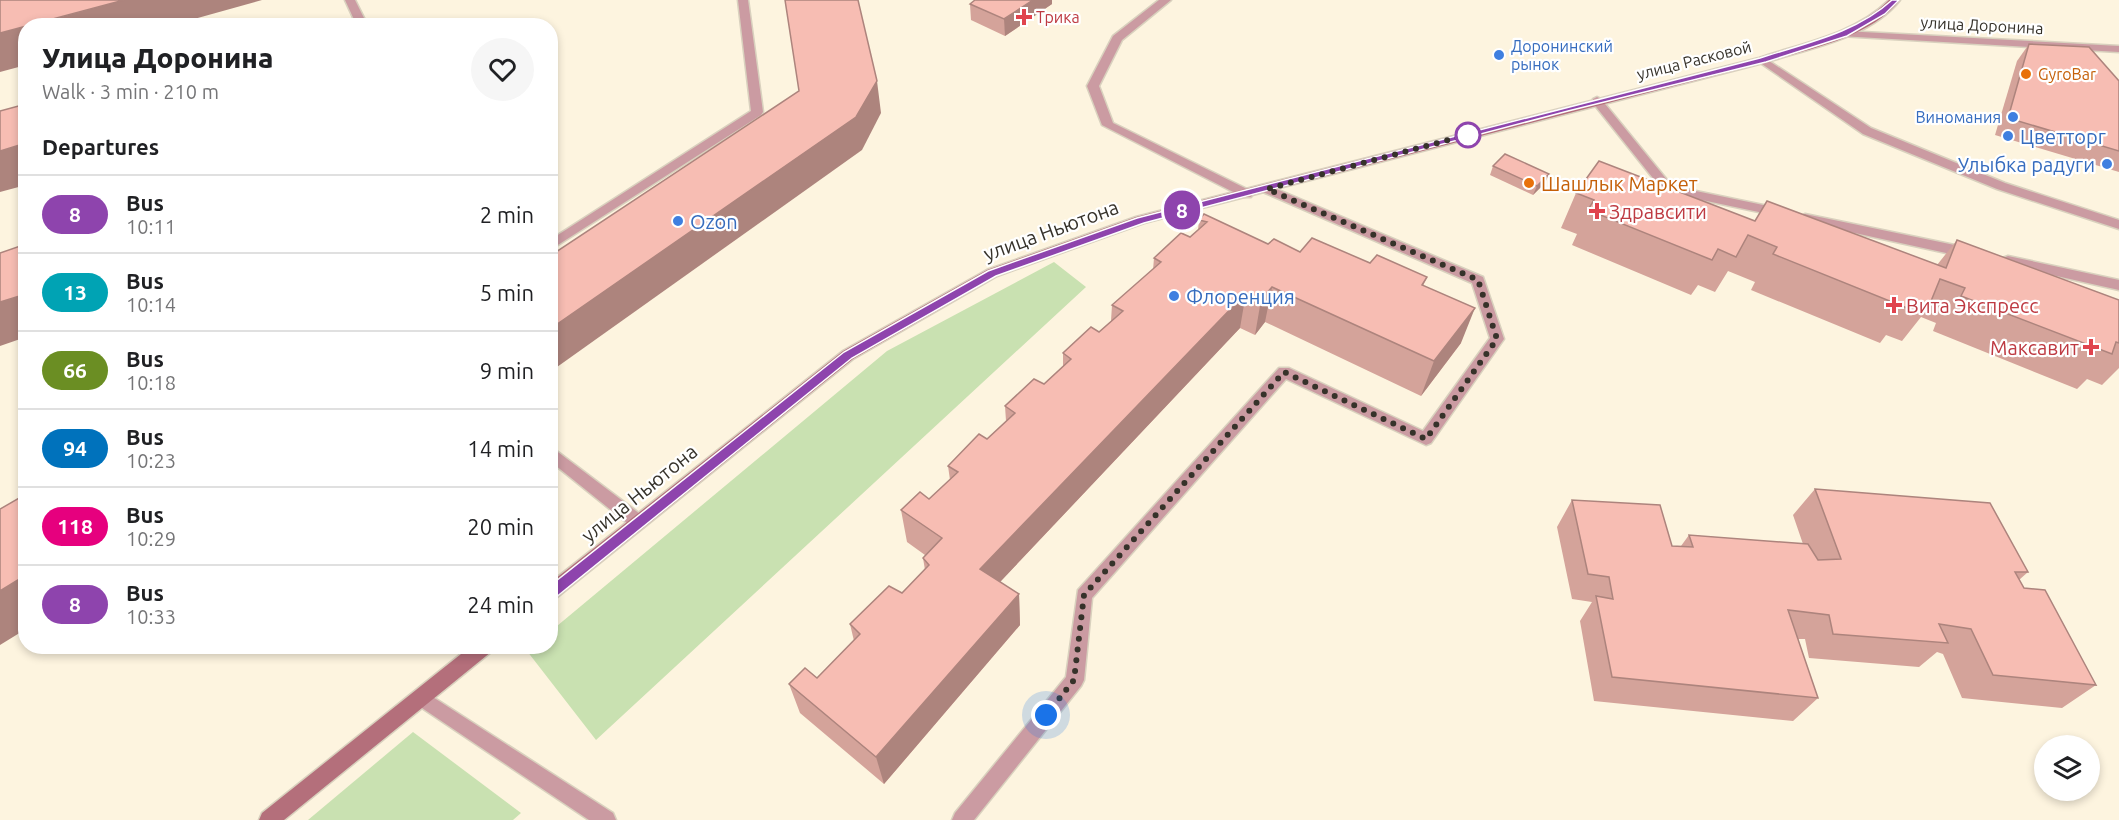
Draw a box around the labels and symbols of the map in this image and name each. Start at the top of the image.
place label: Трика [1036,8,1080,26]
marker: Трика [1017,10,1031,24]
street label: улица Доронина [1920,13,2044,37]
place label: Доронинский рынок [1511,37,1613,73]
street label: улица Расковой [1635,37,1753,83]
marker: Доронинский рынок [1492,48,1506,62]
place label: GyroBar [2038,65,2096,83]
marker: GyroBar [2019,67,2033,81]
place label: Виномания [1915,108,2001,126]
marker: Виномания [2006,110,2020,124]
unlabelled marker [1455,122,1481,148]
place label: Цветторг [2020,125,2106,148]
marker: Цветторг [2001,129,2015,143]
place label: Улыбка радуги [1958,153,2095,176]
marker: Улыбка радуги [2100,157,2114,171]
place label: Шашлык Маркет [1541,172,1698,195]
marker: Шашлык Маркет [1522,176,1536,190]
line badge: 8 [1162,190,1202,230]
street label: улица Ньютона [980,195,1122,265]
place label: Здравсити [1609,200,1707,223]
marker: Здравсити [1590,204,1604,218]
place label: Ozon [690,210,738,233]
marker: Ozon [671,214,685,228]
place label: Флоренция [1186,285,1295,308]
marker: Флоренция [1167,289,1181,303]
place label: Вита Экспресс [1906,294,2039,317]
marker: Вита Экспресс [1887,298,1901,312]
place label: Максавит [1990,336,2079,359]
marker: Максавит [2084,340,2098,354]
street label: улица Ньютона [577,439,701,547]
your location [1031,700,1061,730]

